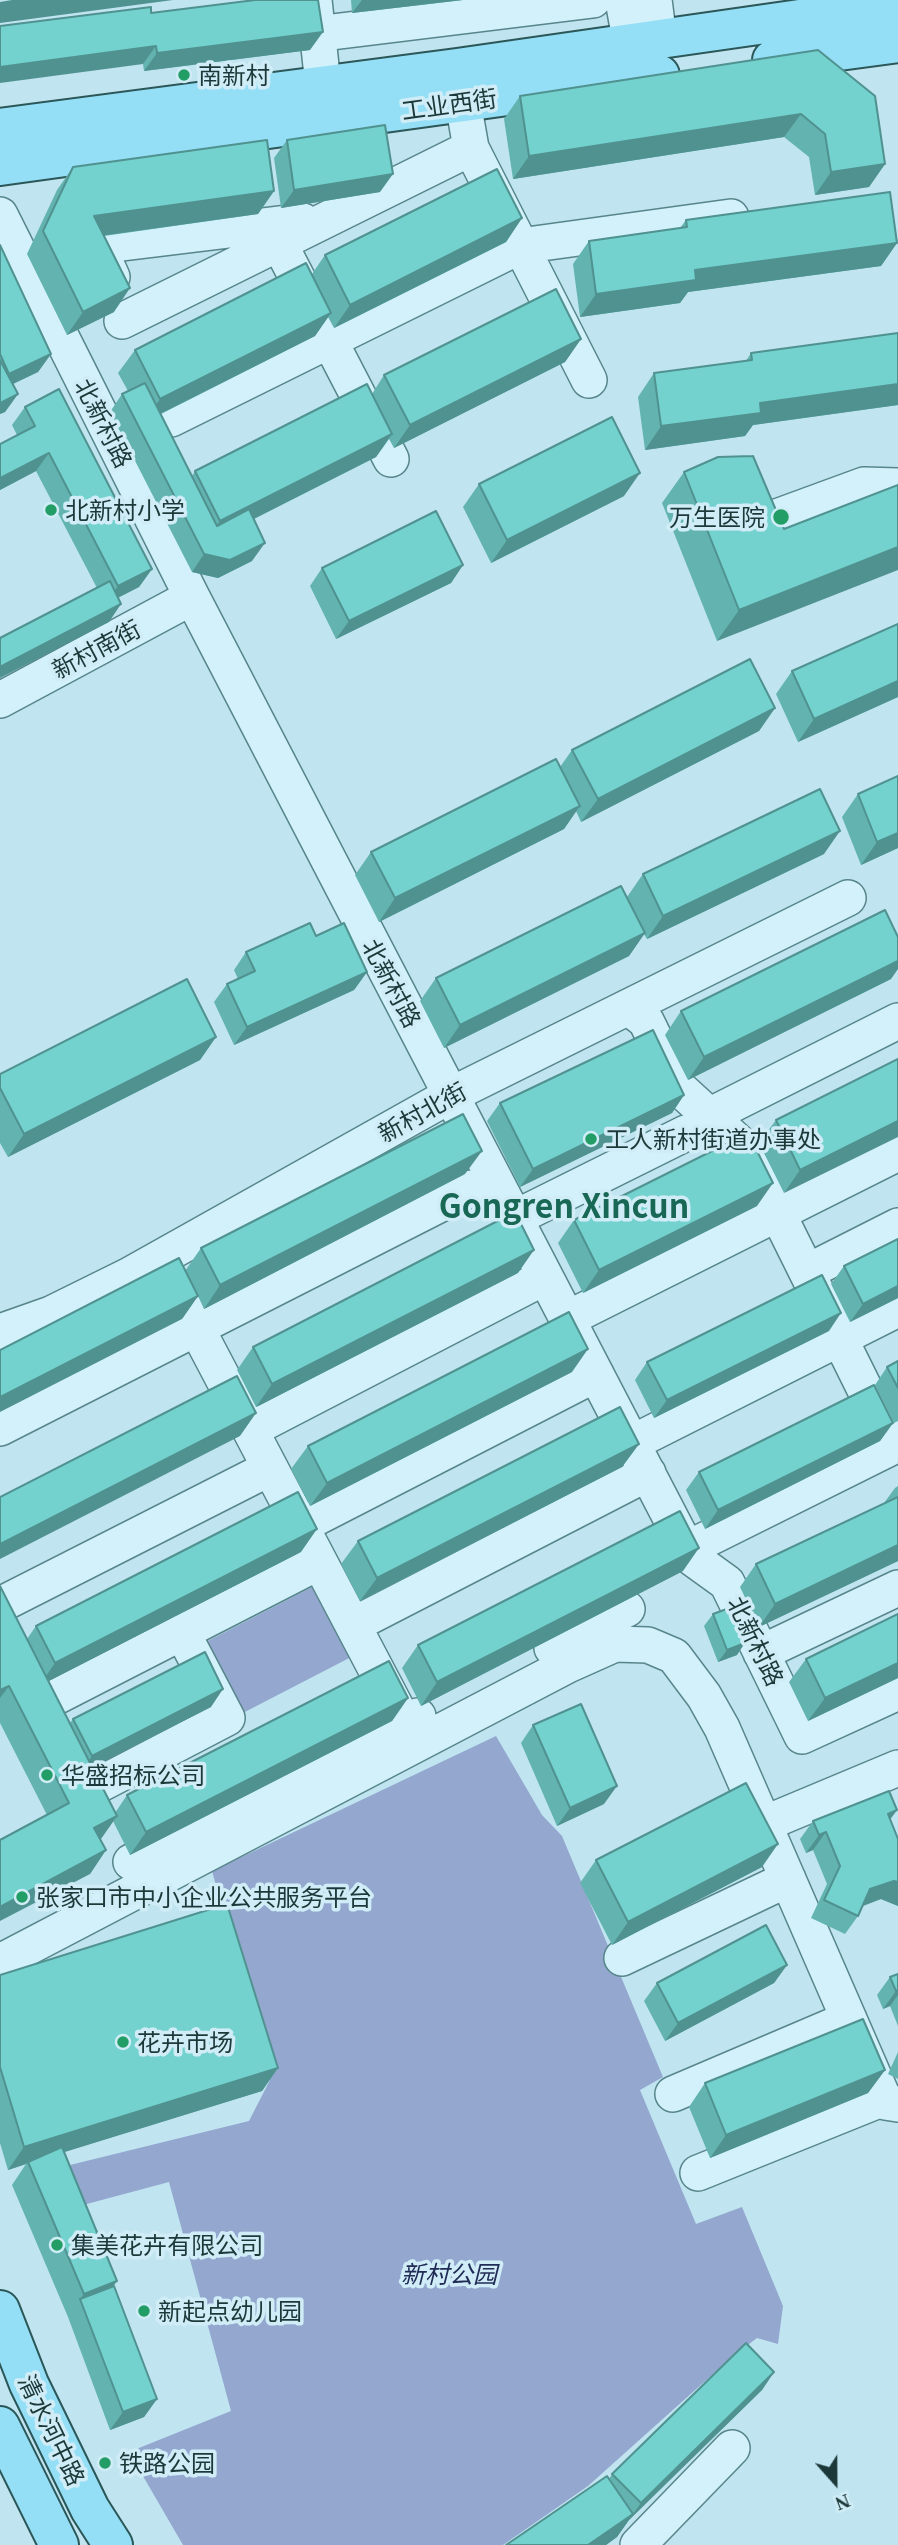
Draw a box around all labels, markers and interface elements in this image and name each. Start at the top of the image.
place label: 南新村 [198,61,270,89]
marker: 南新村 [176,67,192,83]
street label: 工业西街 [399,83,499,125]
street label: 北新村路 [69,374,139,472]
place label: 北新村小学 [65,496,185,524]
marker: 北新村小学 [43,502,59,518]
place label: 万生医院 [669,503,765,531]
marker: 万生医院 [771,507,791,527]
street label: 新村南街 [47,614,145,684]
street label: 北新村路 [357,934,427,1032]
street label: 新村北街 [373,1076,471,1148]
place label: 工人新村街道办事处 [605,1125,821,1153]
marker: 工人新村街道办事处 [583,1131,599,1147]
district label: Gongren Xincun [439,1187,689,1225]
street label: 北新村路 [722,1592,790,1690]
place label: 华盛招标公司 [61,1761,205,1789]
marker: 华盛招标公司 [39,1767,55,1783]
place label: 张家口市中小企业公共服务平台 [36,1883,372,1911]
marker: 张家口市中小企业公共服务平台 [14,1889,30,1905]
place label: 花卉市场 [137,2028,233,2056]
marker: 花卉市场 [115,2034,131,2050]
place label: 集美花卉有限公司 [71,2231,263,2259]
marker: 集美花卉有限公司 [49,2237,65,2253]
park label: 新村公园 [401,2260,497,2288]
place label: 新起点幼儿园 [158,2297,302,2325]
marker: 新起点幼儿园 [136,2303,152,2319]
street label: 清水河中路 [13,2370,91,2490]
north arrow [800,2447,870,2517]
place label: 铁路公园 [119,2449,215,2477]
marker: 铁路公园 [97,2455,113,2471]
text: N [833,2490,853,2514]

